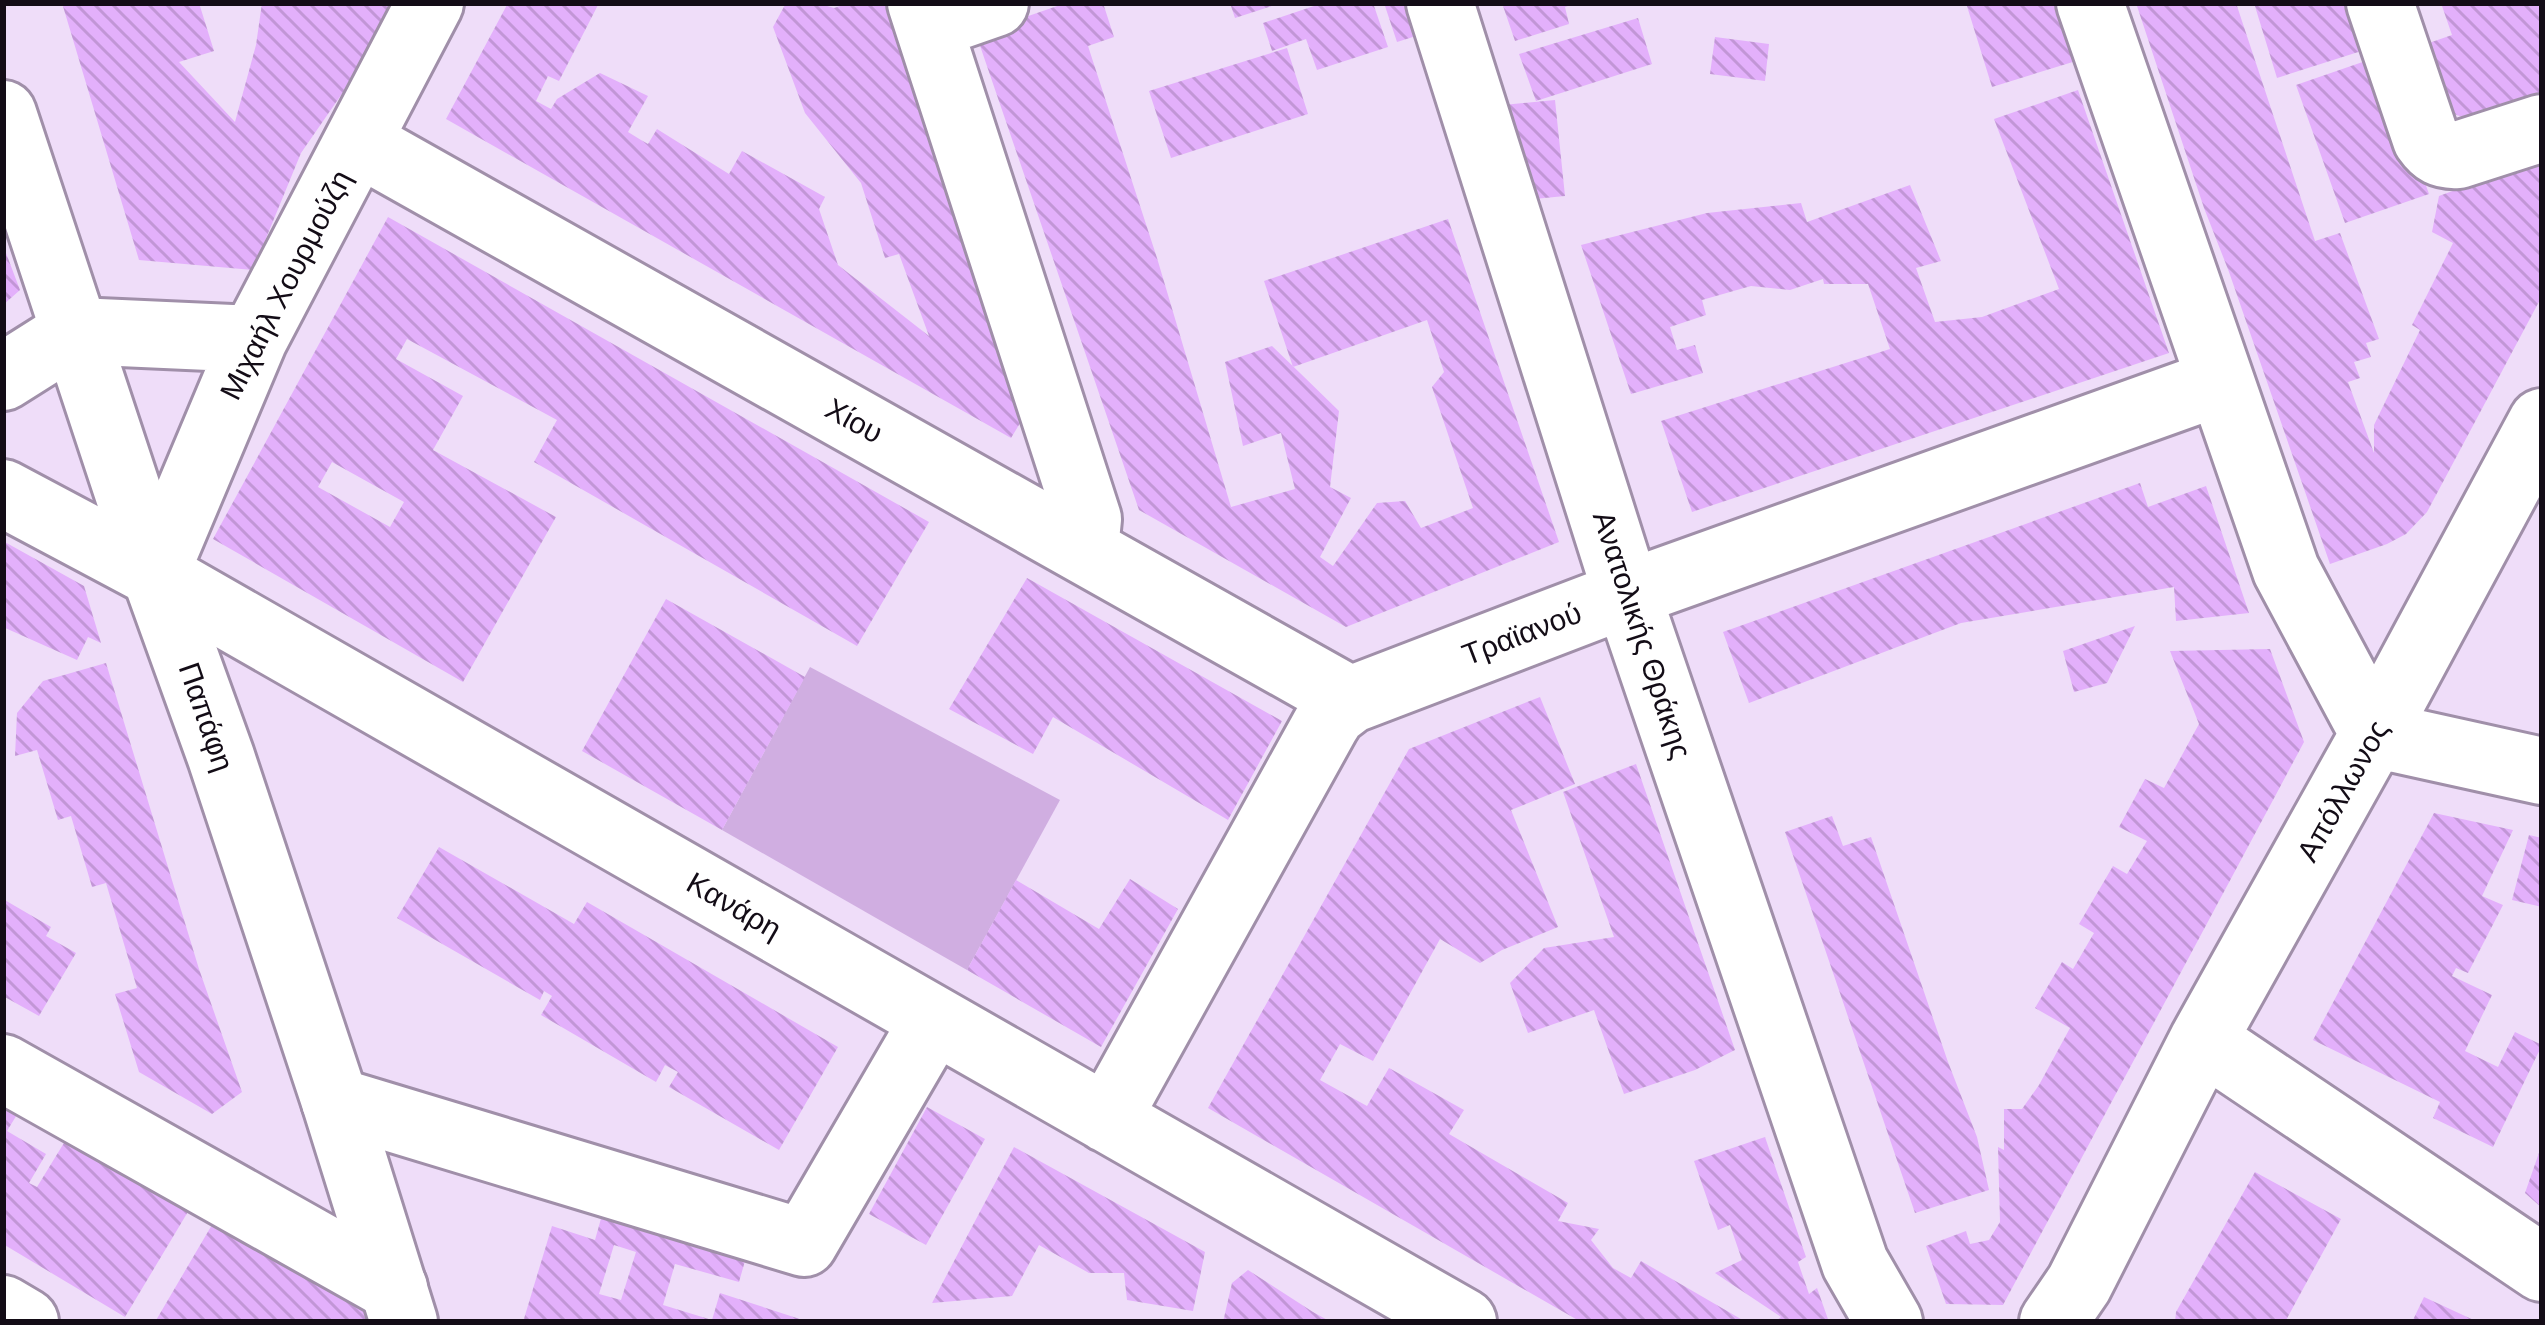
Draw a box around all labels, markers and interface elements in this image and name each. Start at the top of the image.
street label: Μιχαήλ Χουρμούζη [213,164,359,406]
street label: Χίου [819,391,889,451]
street label: Ανατολικής Θράκης [1585,507,1699,763]
street label: Τραϊανού [1457,595,1587,673]
street label: Παπάφη [171,658,241,776]
street label: Απόλλωνος [2289,714,2397,868]
street label: Κανάρη [680,865,788,947]

